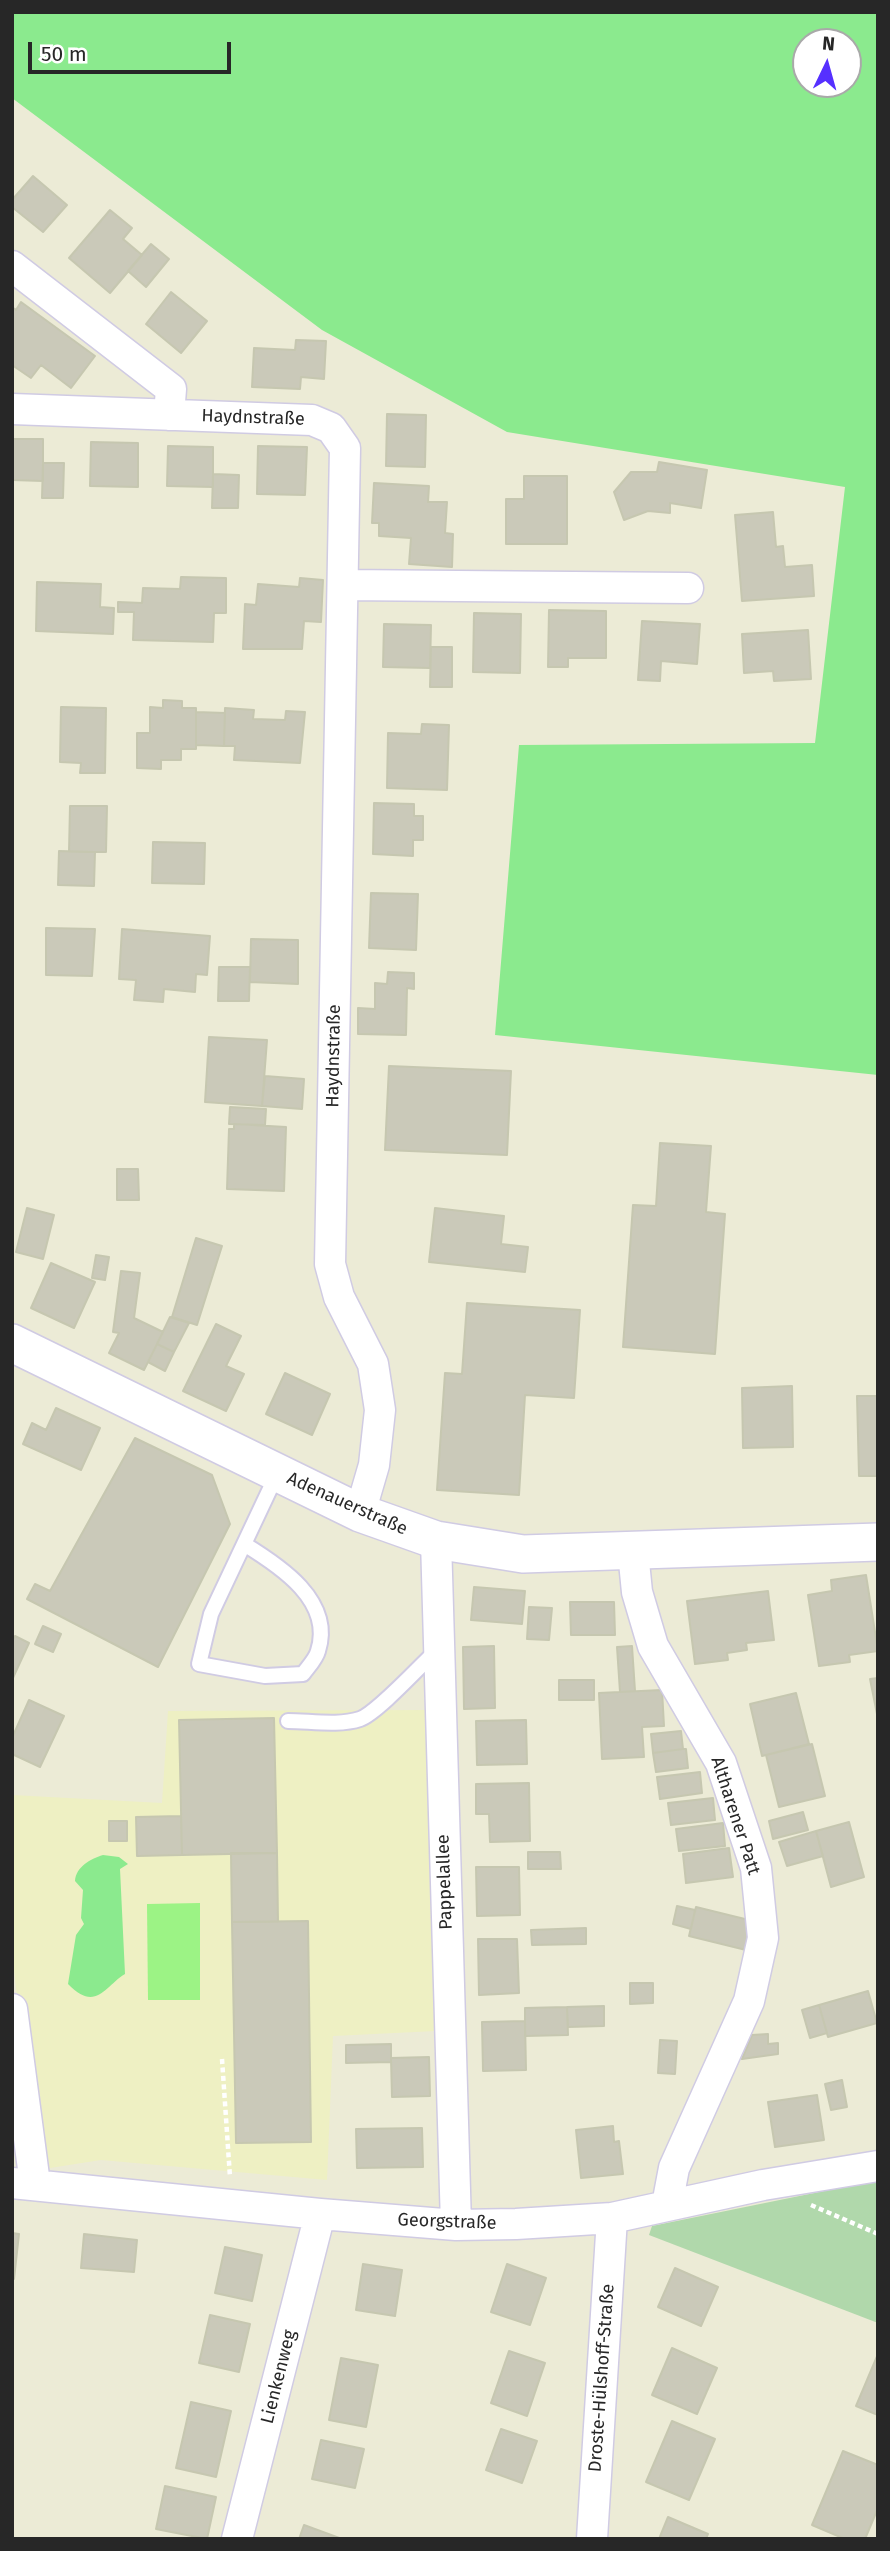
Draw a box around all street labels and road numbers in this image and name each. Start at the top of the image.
street label: Haydnstraße [201,405,305,431]
street label: Haydnstraße [322,1004,346,1108]
street label: Adenauerstraße [283,1468,411,1540]
street label: Altharener Patt [706,1754,764,1878]
street label: Pappelallee [433,1834,457,1930]
street label: Georgstraße [397,2209,497,2235]
street label: Droste-Hülshoff-Straße [585,2283,619,2473]
street label: Lienkenweg [257,2328,301,2426]

